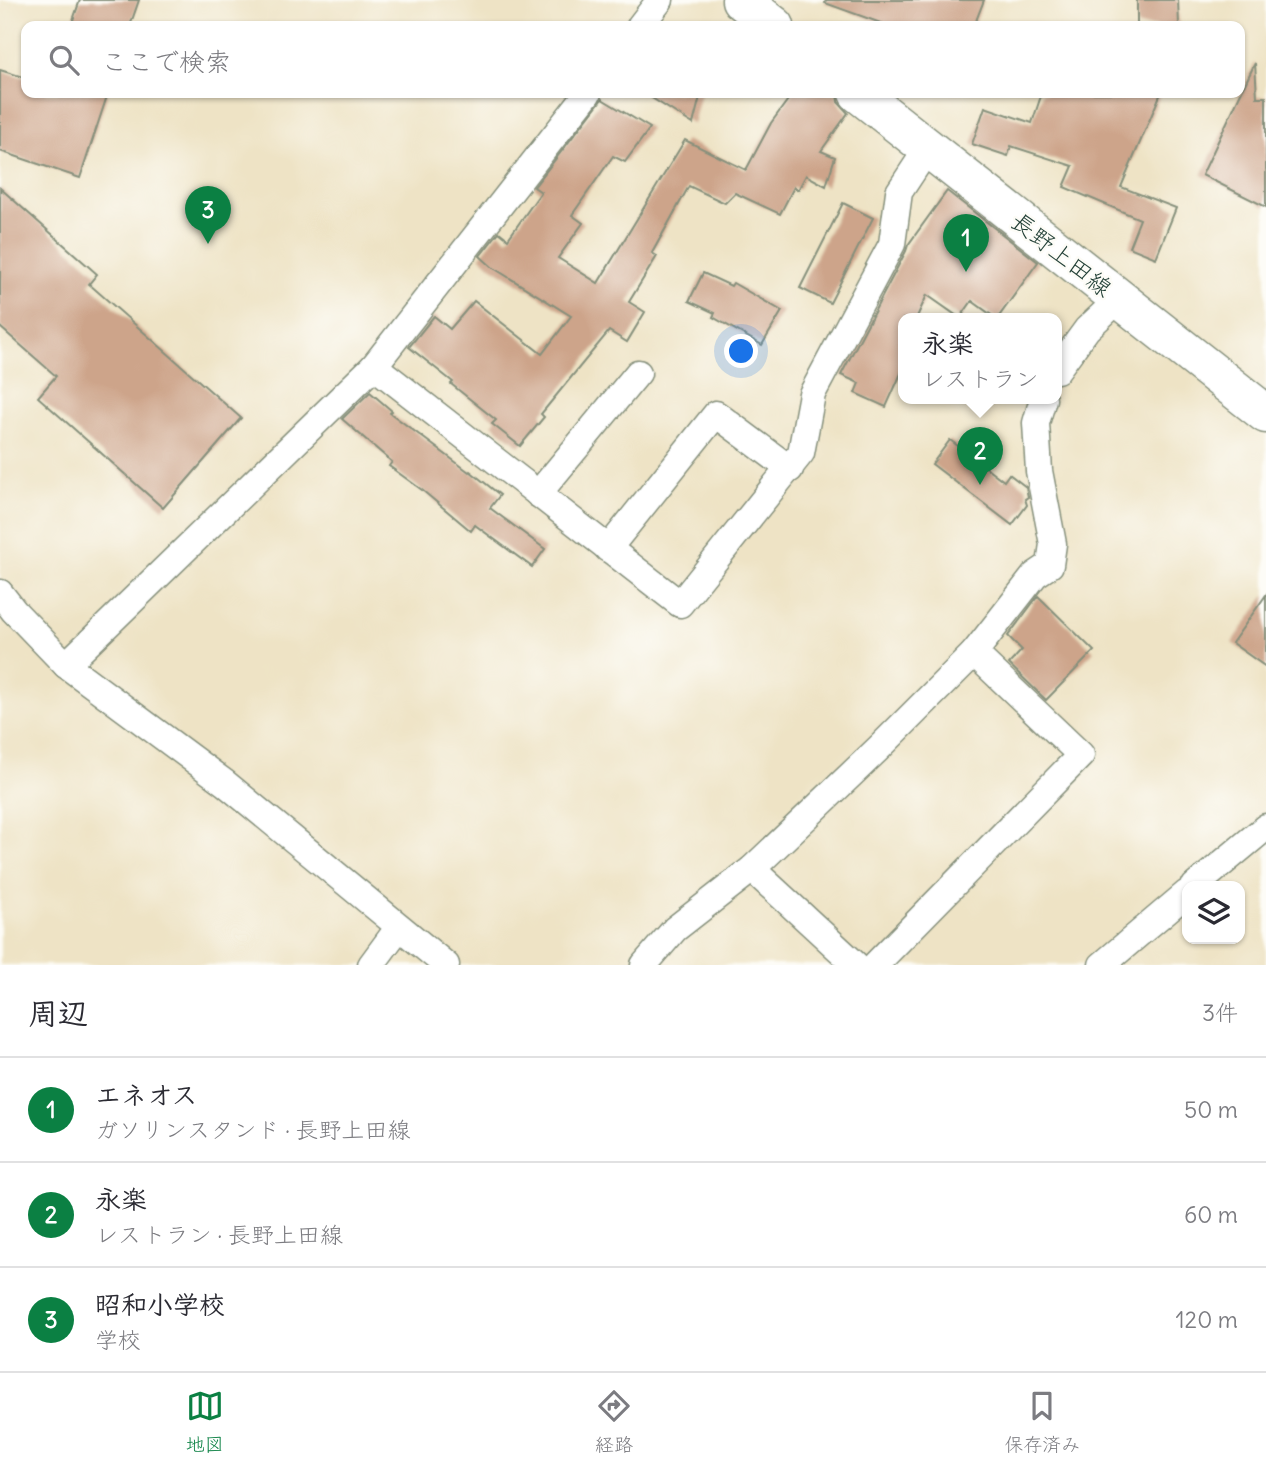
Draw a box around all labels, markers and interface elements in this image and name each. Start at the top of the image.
search box [21,21,1245,98]
icon: search [45,41,83,79]
text: ここで検索 [101,45,231,78]
pin: 3 [185,186,231,244]
street label: 長野上田線 [1005,205,1119,303]
pin: 1 [943,214,989,272]
popup [898,313,1062,404]
text: 永楽 [922,327,974,360]
your location [724,334,758,368]
text: レストラン [922,364,1038,393]
pin: 2 [957,427,1003,485]
map controls [1182,881,1245,944]
button: layers [1182,881,1245,944]
text: 周辺 [28,994,88,1032]
text: 3件 [1202,998,1238,1027]
text: エネオス [95,1078,197,1111]
text: 1 [46,1095,56,1124]
text: 50 m [1184,1095,1238,1124]
text: ガソリンスタンド · 長野上田線 [95,1115,411,1144]
text: 永楽 [95,1183,147,1216]
text: 2 [45,1200,57,1229]
text: 60 m [1184,1200,1238,1229]
text: レストラン · 長野上田線 [95,1220,343,1249]
text: 昭和小学校 [95,1288,225,1321]
text: 3 [44,1305,58,1334]
text: 120 m [1175,1305,1238,1334]
text: 学校 [95,1325,141,1354]
tab: 地図 [186,1387,224,1456]
tab: 経路 [595,1387,633,1456]
tab: 保存済み [1004,1387,1080,1456]

